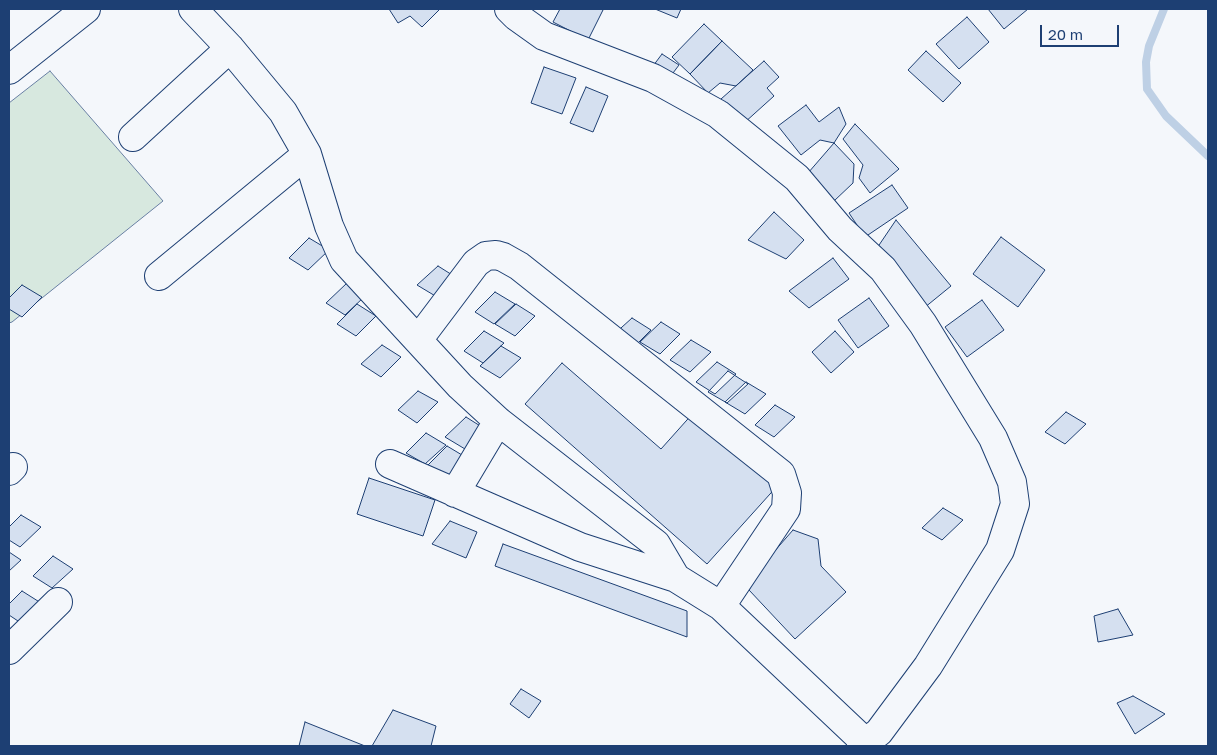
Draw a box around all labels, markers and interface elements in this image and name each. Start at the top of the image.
scale bar [1042,15,1121,47]
text: 20 m [1048,25,1083,43]

